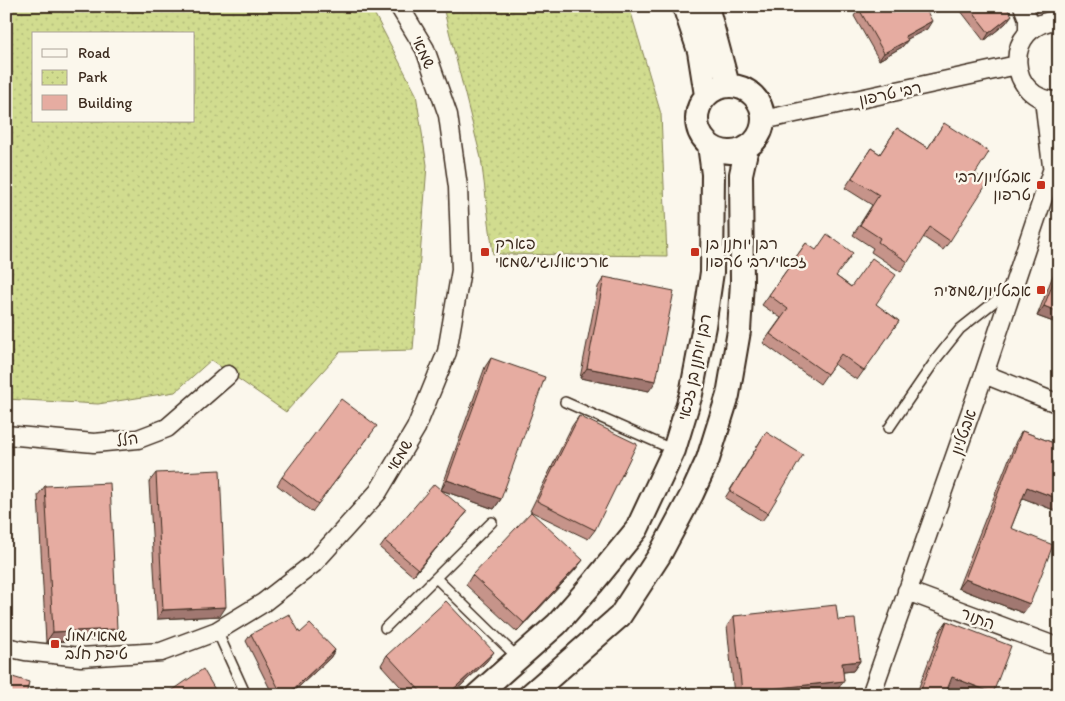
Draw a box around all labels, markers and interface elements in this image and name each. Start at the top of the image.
legend [32,32,195,122]
street label: שמאי [408,33,439,72]
text: Road [78,44,111,62]
text: Park [78,68,108,86]
street label: רבי טרפון [857,78,923,110]
text: Building [78,94,132,112]
place label: אבטליון/רבי טרפון [955,167,1031,205]
marker: אבטליון/רבי טרפון [1035,179,1047,191]
place label: פארק ארכיאולוגי/שמאי [495,234,609,271]
place label: רבן יוחנן בן זכאי/רבי טרפון [705,234,807,272]
marker: פארק ארכיאולוגי/שמאי [479,246,491,258]
marker: רבן יוחנן בן זכאי/רבי טרפון [689,246,701,258]
place label: אבטליון/שמעיה [934,281,1031,300]
marker: אבטליון/שמעיה [1035,284,1047,296]
street label: רבן יוחנן בן זכאי [674,312,716,422]
street label: אבטליון [947,407,980,458]
street label: הלל [115,428,140,451]
street label: שמאי [382,436,416,475]
street label: התור [958,603,998,634]
place label: שמאי/מול טיפת חלב [65,626,128,663]
marker: שמאי/מול טיפת חלב [49,638,61,650]

